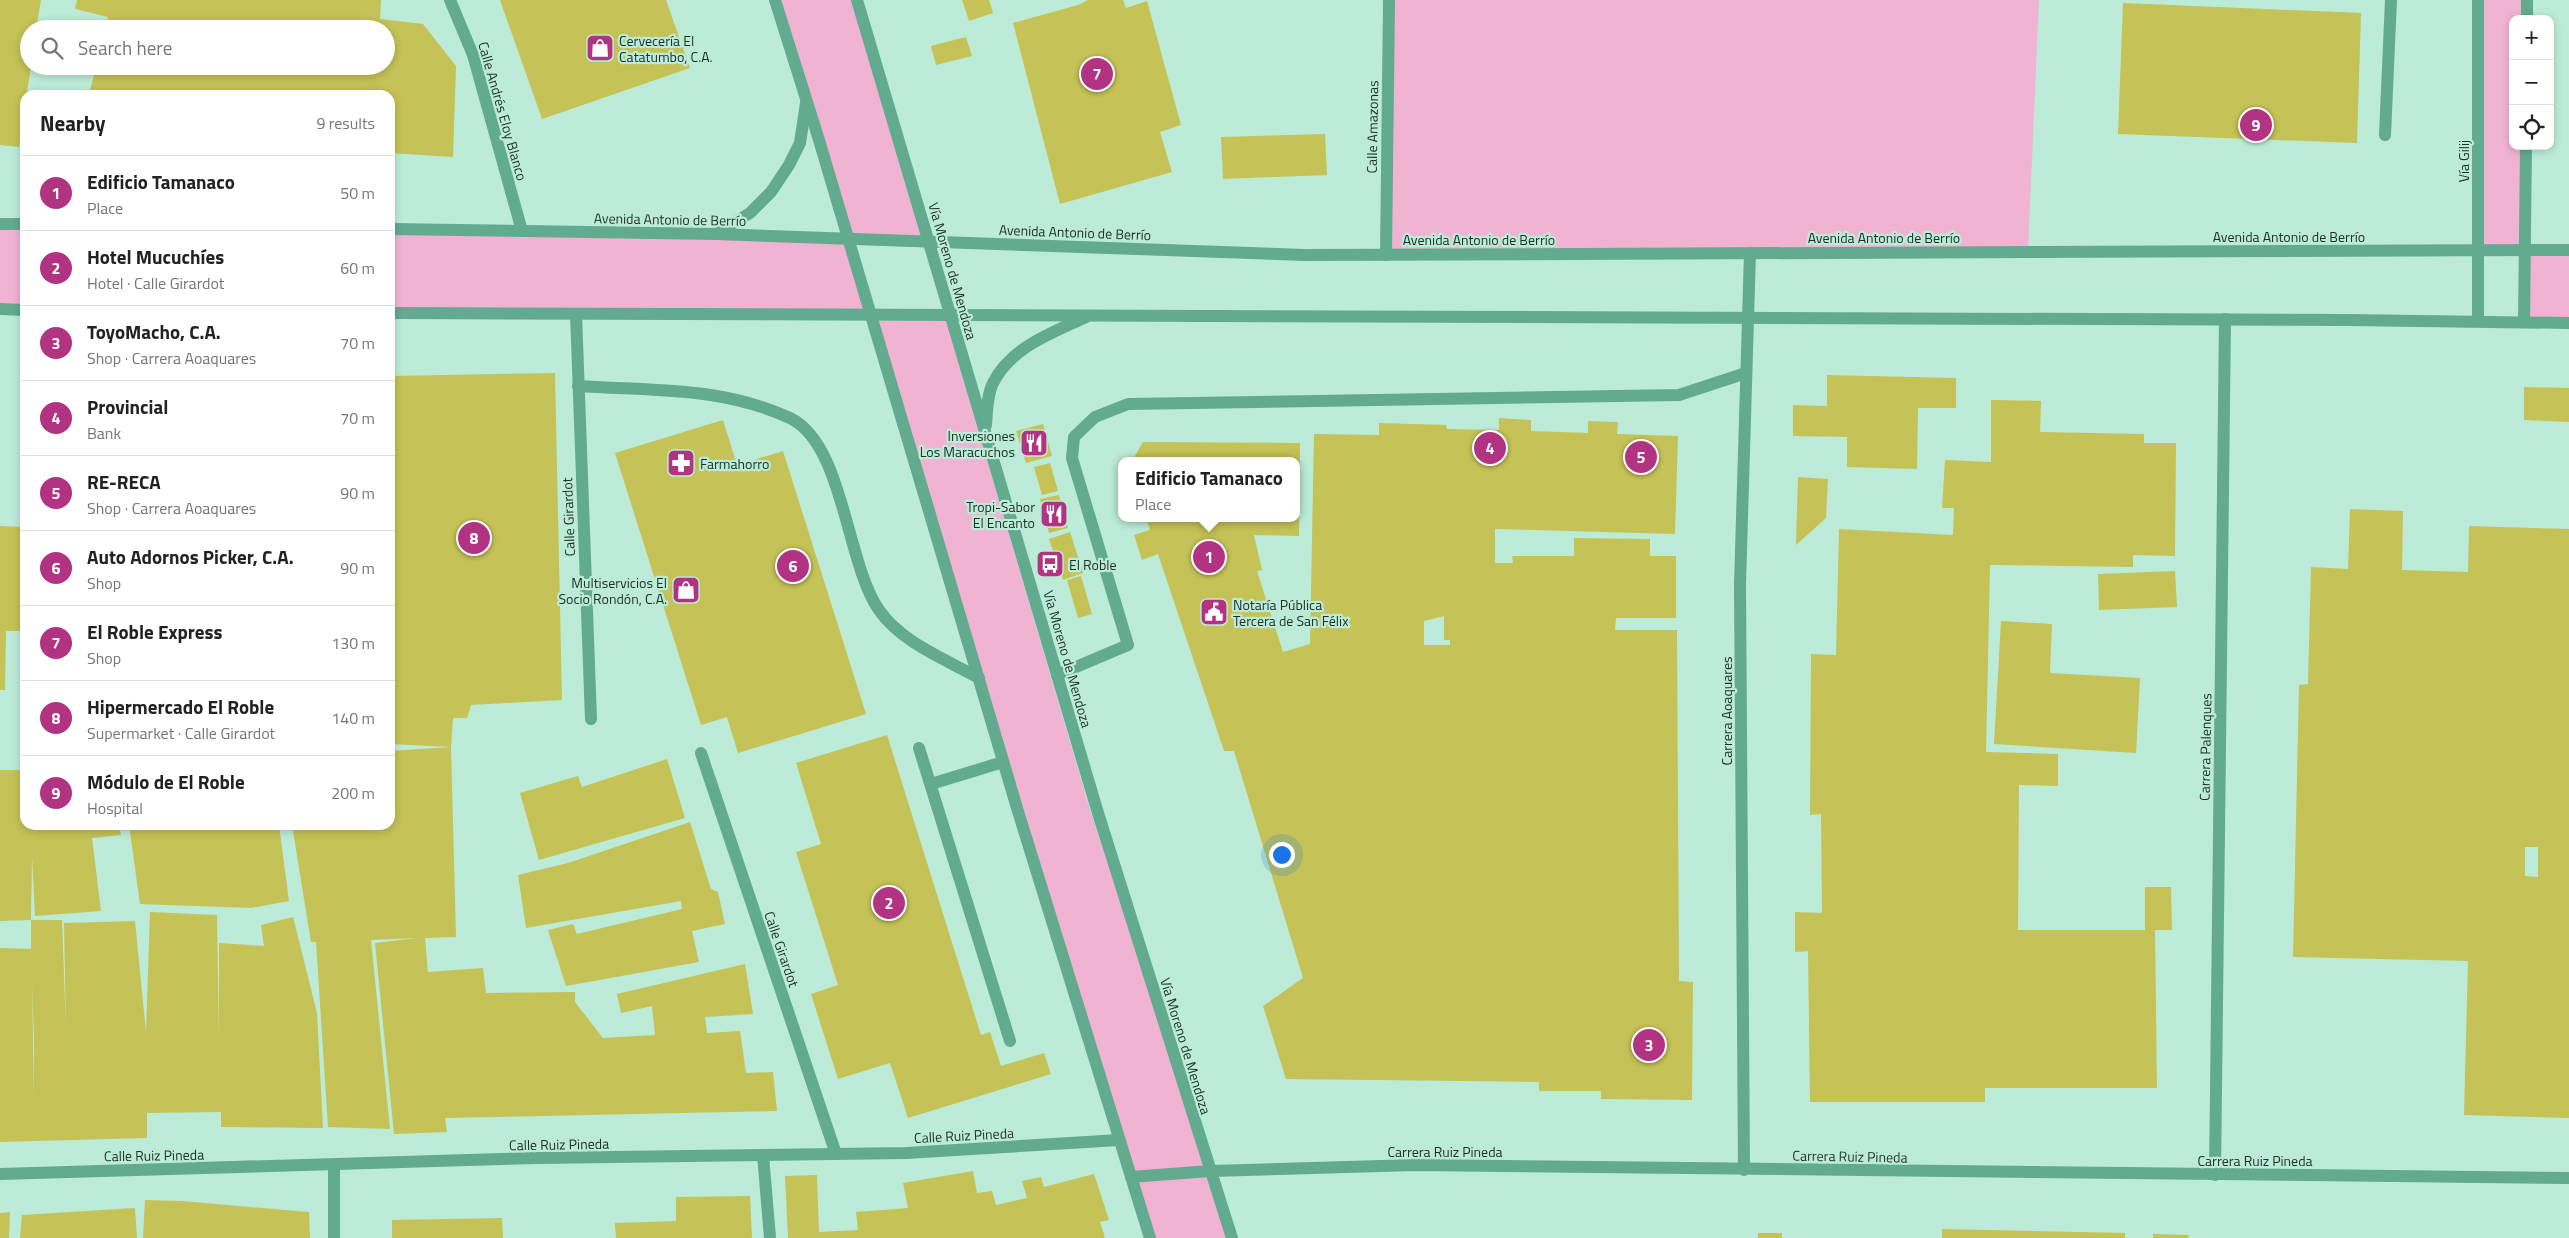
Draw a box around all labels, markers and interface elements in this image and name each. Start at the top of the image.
map controls [2509,15,2554,150]
button: + [2509,15,2554,60]
search box [20,20,395,75]
place label: Cervecería El Catatumbo, C.A. [619,30,713,67]
text: Search here [78,33,172,62]
shop icon: Cervecería El Catatumbo, C.A. [585,33,615,63]
icon: search [38,34,66,62]
street label: Calle Andrés Eloy Blanco [473,39,533,183]
pin: 7 [1081,55,1113,93]
button: − [2509,60,2554,105]
street label: Calle Amazonas [1361,80,1383,174]
button: locate [2509,105,2554,150]
pin: 9 [2240,106,2272,144]
text: Nearby [40,107,105,139]
text: 9 results [316,111,375,135]
street label: Vía Gilij [2453,140,2474,182]
text: Edificio Tamanaco [87,167,235,196]
text: 1 [52,181,60,205]
text: 50 m [340,181,375,205]
text: Place [87,196,123,220]
street label: Vía Moreno de Mendoza [923,200,983,342]
street label: Avenida Antonio de Berrío [594,207,746,231]
street label: Avenida Antonio de Berrío [998,219,1152,245]
street label: Avenida Antonio de Berrío [2213,226,2365,247]
street label: Avenida Antonio de Berrío [1808,227,1960,248]
street label: Avenida Antonio de Berrío [1403,229,1555,250]
text: Hotel Mucuchíes [87,242,224,271]
text: 2 [52,256,60,280]
text: 60 m [340,256,375,280]
text: Hotel · Calle Girardot [87,271,224,295]
text: ToyoMacho, C.A. [87,317,221,346]
text: 3 [52,331,60,355]
text: 70 m [340,331,375,355]
text: Shop · Carrera Aoaquares [87,346,256,370]
text: Provincial [87,392,168,421]
text: 4 [52,406,60,430]
text: 70 m [340,406,375,430]
text: Bank [87,421,121,445]
place label: Inversiones Los Maracuchos [920,425,1015,462]
restaurant icon: Inversiones Los Maracuchos [1019,428,1049,458]
pin: 4 [1474,429,1506,467]
pin: 5 [1625,438,1657,476]
pharmacy icon: Farmahorro [666,448,696,478]
place label: Farmahorro [700,453,769,474]
popup [1118,457,1300,522]
text: Edificio Tamanaco [1135,463,1283,492]
text: RE-RECA [87,467,161,496]
street label: Calle Girardot [556,477,580,557]
text: 5 [52,481,60,505]
text: 90 m [340,481,375,505]
text: Place [1135,492,1171,516]
text: Shop · Carrera Aoaquares [87,496,256,520]
place label: Tropi-Sabor El Encanto [966,496,1035,533]
restaurant icon: Tropi-Sabor El Encanto [1039,499,1069,529]
pin: 8 [458,519,490,557]
pin: 1 [1193,538,1225,576]
text: Auto Adornos Picker, C.A. [87,542,294,571]
pin: 6 [777,547,809,585]
bus stop icon: El Roble [1035,549,1065,579]
place label: El Roble [1069,554,1117,575]
text: 6 [52,556,60,580]
text: 90 m [340,556,375,580]
text: Shop [87,571,121,595]
place label: Multiservicios El Socio Rondón, C.A. [558,572,667,609]
shop icon: Multiservicios El Socio Rondón, C.A. [671,575,701,605]
street label: Vía Moreno de Mendoza [1038,588,1098,730]
place label: Notaría Pública Tercera de San Félix [1233,594,1349,631]
public building icon: Notaría Pública Tercera de San Félix [1199,597,1229,627]
text: El Roble Express [87,617,222,646]
text: 7 [52,631,60,655]
text: 130 m [331,631,375,655]
text: Shop [87,646,121,670]
street label: Carrera Aoaquares [1716,657,1737,765]
text: Hipermercado El Roble [87,692,274,721]
street label: Carrera Palenques [2194,693,2216,801]
text: 8 [52,706,60,730]
text: 140 m [331,706,375,730]
text: Supermarket · Calle Girardot [87,721,275,745]
text: Módulo de El Roble [87,767,245,796]
text: 9 [52,781,60,805]
text: 200 m [331,781,375,805]
text: Hospital [87,796,143,820]
your location [1269,842,1295,868]
pin: 2 [873,884,905,922]
street label: Calle Girardot [759,908,805,990]
street label: Vía Moreno de Mendoza [1155,975,1217,1117]
pin: 3 [1633,1026,1665,1064]
street label: Calle Ruiz Pineda [913,1122,1015,1148]
street label: Calle Ruiz Pineda [509,1133,609,1155]
street label: Carrera Ruiz Pineda [1387,1141,1503,1162]
street label: Calle Ruiz Pineda [104,1144,204,1166]
street label: Carrera Ruiz Pineda [1792,1144,1908,1168]
street label: Carrera Ruiz Pineda [2197,1150,2313,1171]

